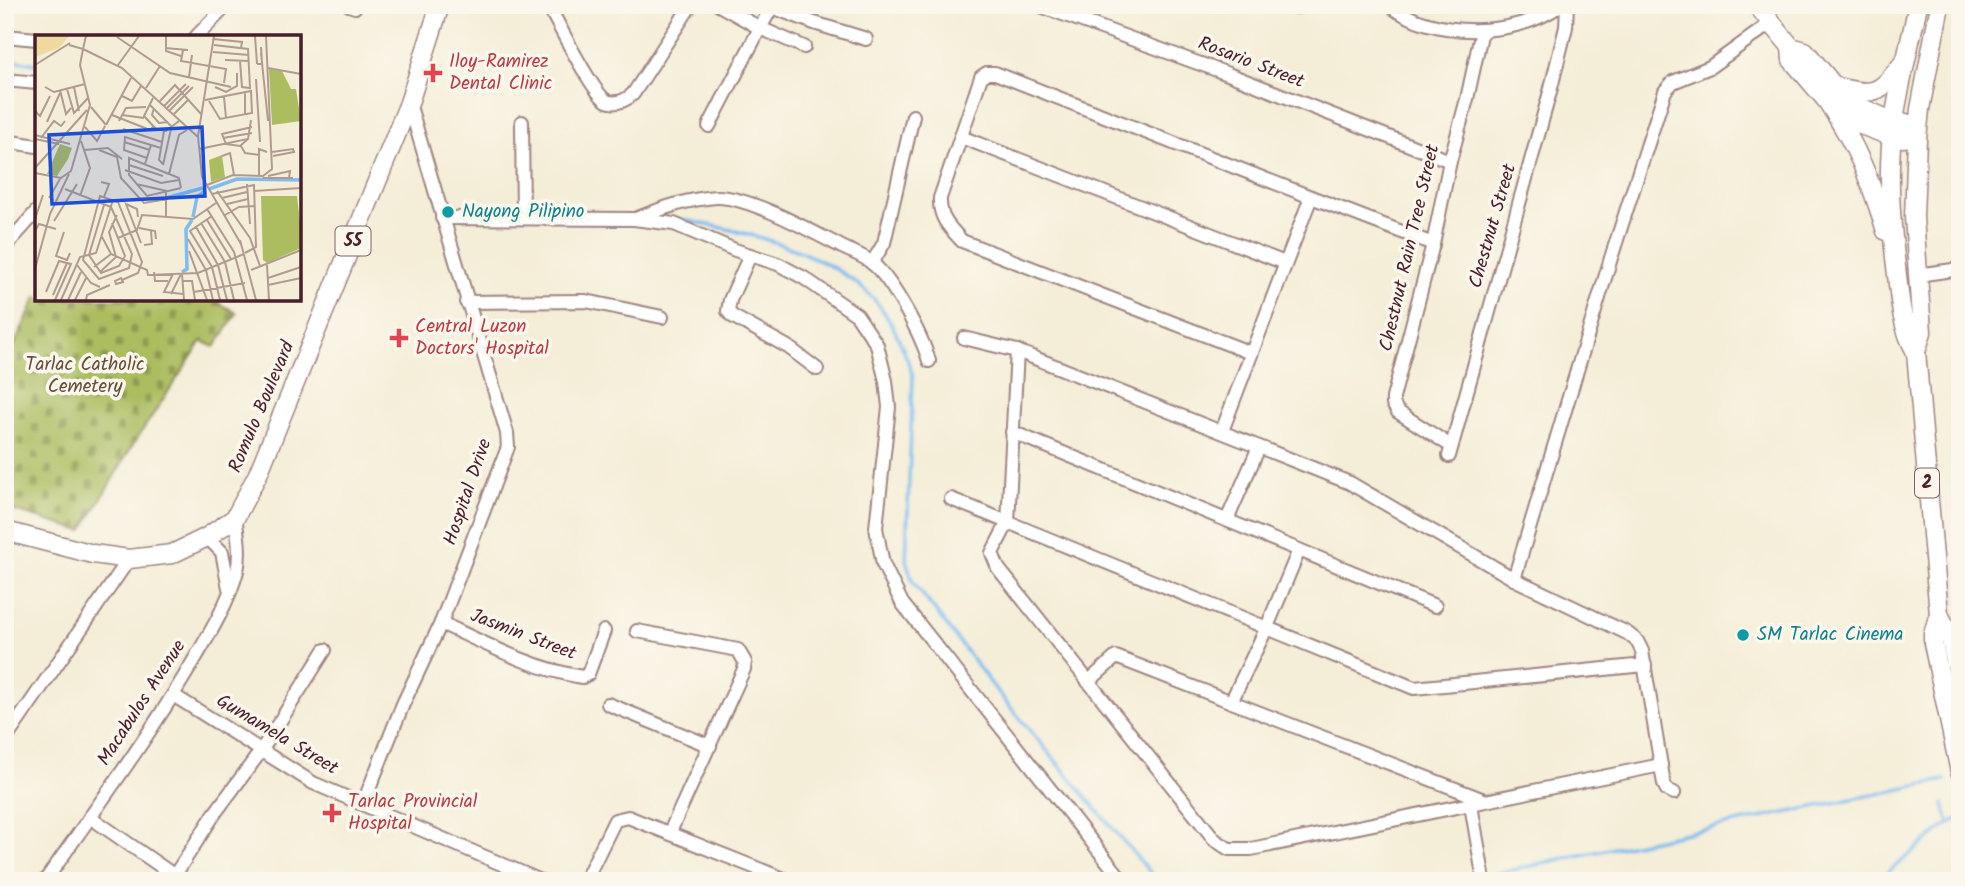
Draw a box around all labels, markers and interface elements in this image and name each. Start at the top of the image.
street label: Rosario Street [1193,29,1309,97]
inset map [35,35,301,301]
place label: Iloy-Ramirez Dental Clinic [449,47,552,99]
marker: Iloy-Ramirez Dental Clinic [423,63,443,83]
street label: Chestnut Rain Tree Street [1372,141,1449,354]
street label: Chestnut Street [1461,160,1525,292]
place label: Nayong Pilipino [462,197,584,227]
marker: Nayong Pilipino [440,204,456,220]
road number: 55 [336,227,370,256]
place label: Central Luzon Doctors' Hospital [415,312,549,364]
marker: Central Luzon Doctors' Hospital [389,328,409,348]
street label: Romulo Boulevard [221,336,303,478]
park label: Tarlac Catholic Cemetery [25,350,145,402]
street label: Hospital Drive [436,434,500,549]
road number: 2 [1915,468,1939,498]
street label: Jasmin Street [466,601,581,669]
place label: SM Tarlac Cinema [1757,620,1903,650]
marker: SM Tarlac Cinema [1735,627,1751,643]
street label: Macabulos Avenue [90,634,194,772]
street label: Gumamela Street [210,687,344,784]
place label: Tarlac Provincial Hospital [348,787,478,839]
marker: Tarlac Provincial Hospital [322,803,342,823]

